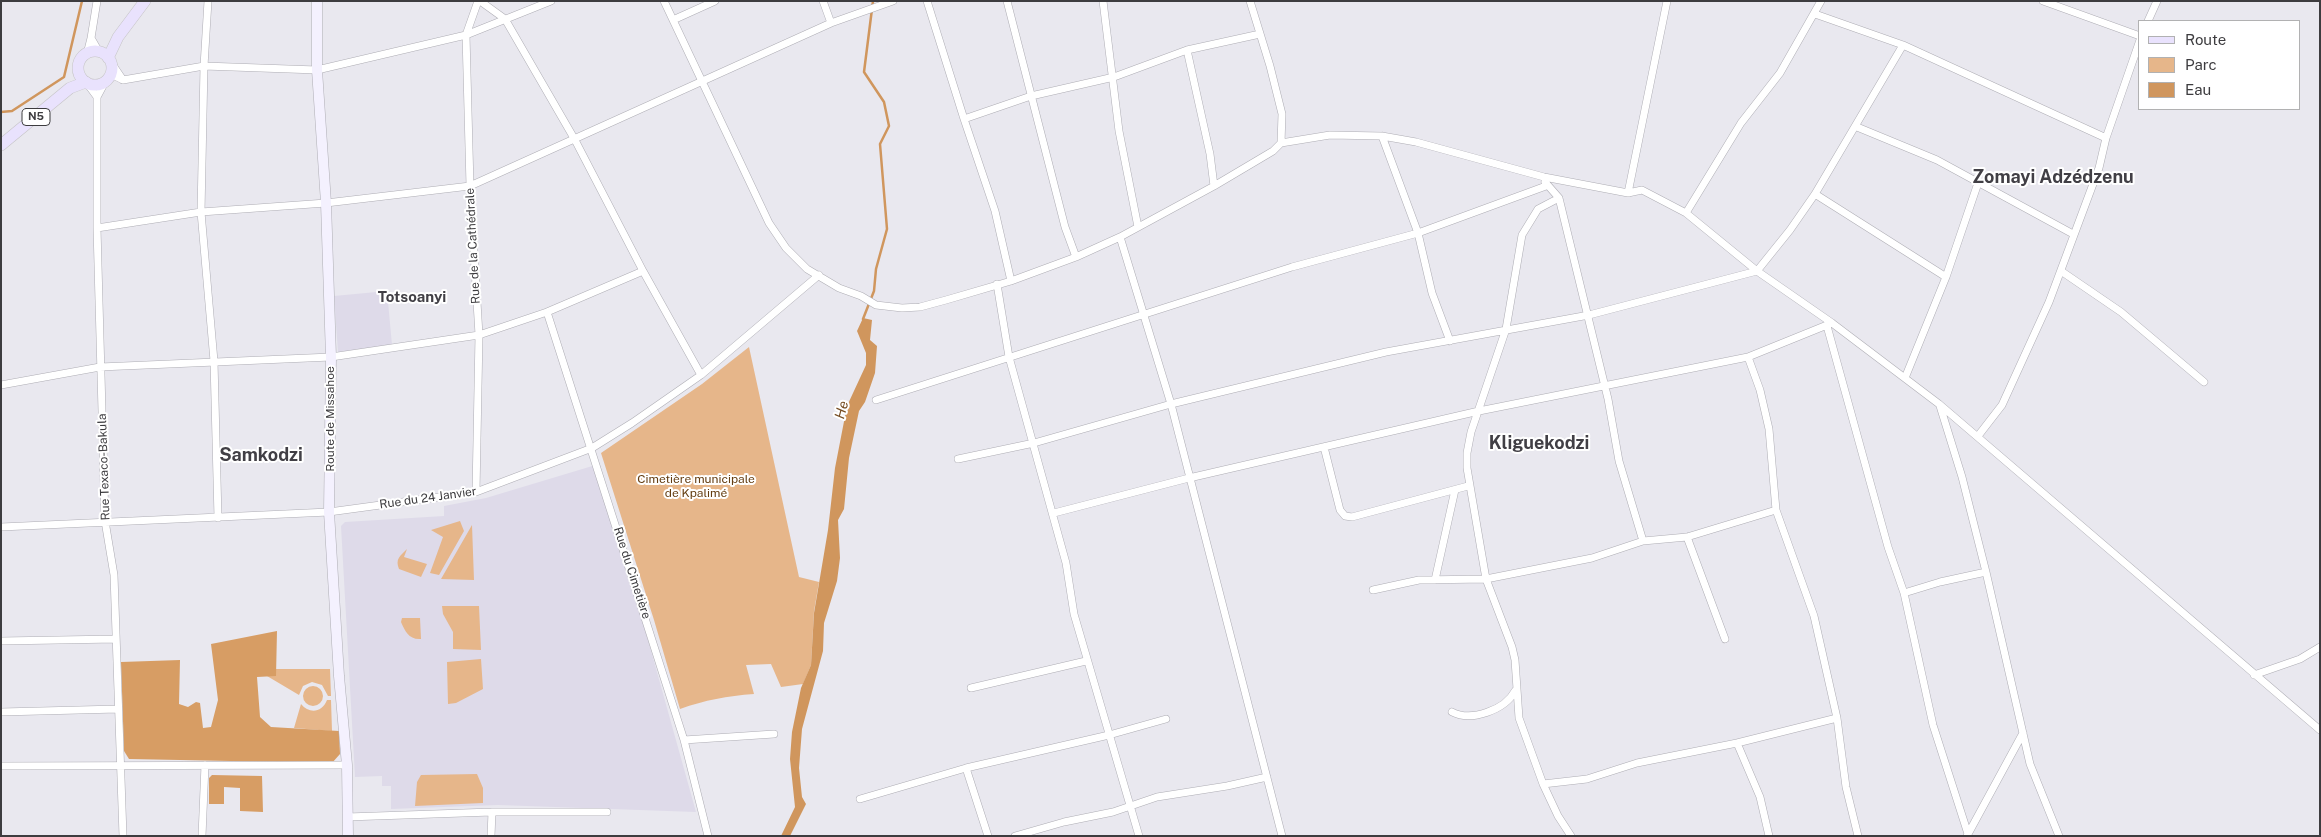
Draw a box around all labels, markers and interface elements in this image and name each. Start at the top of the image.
legend [2138,20,2301,110]
text: Route [2185,31,2226,48]
text: Parc [2185,56,2217,73]
text: Eau [2185,81,2211,98]
road number: N5 [22,108,50,125]
district label: Zomayi Adzédzenu [1972,166,2134,188]
street label: Rue de la Cathédrale [463,188,483,304]
district label: Totsoanyi [378,288,446,306]
street label: Route de Missahoe [323,366,337,472]
water label: He [832,399,852,421]
street label: Rue Texaco-Bakula [95,413,113,521]
district label: Kliguekodzi [1489,432,1589,454]
district label: Samkodzi [219,444,303,466]
park label: Cimetière municipale de Kpalimé [637,472,755,500]
street label: Rue du 24 Janvier [379,484,477,512]
street label: Rue du Cimetière [610,525,654,621]

